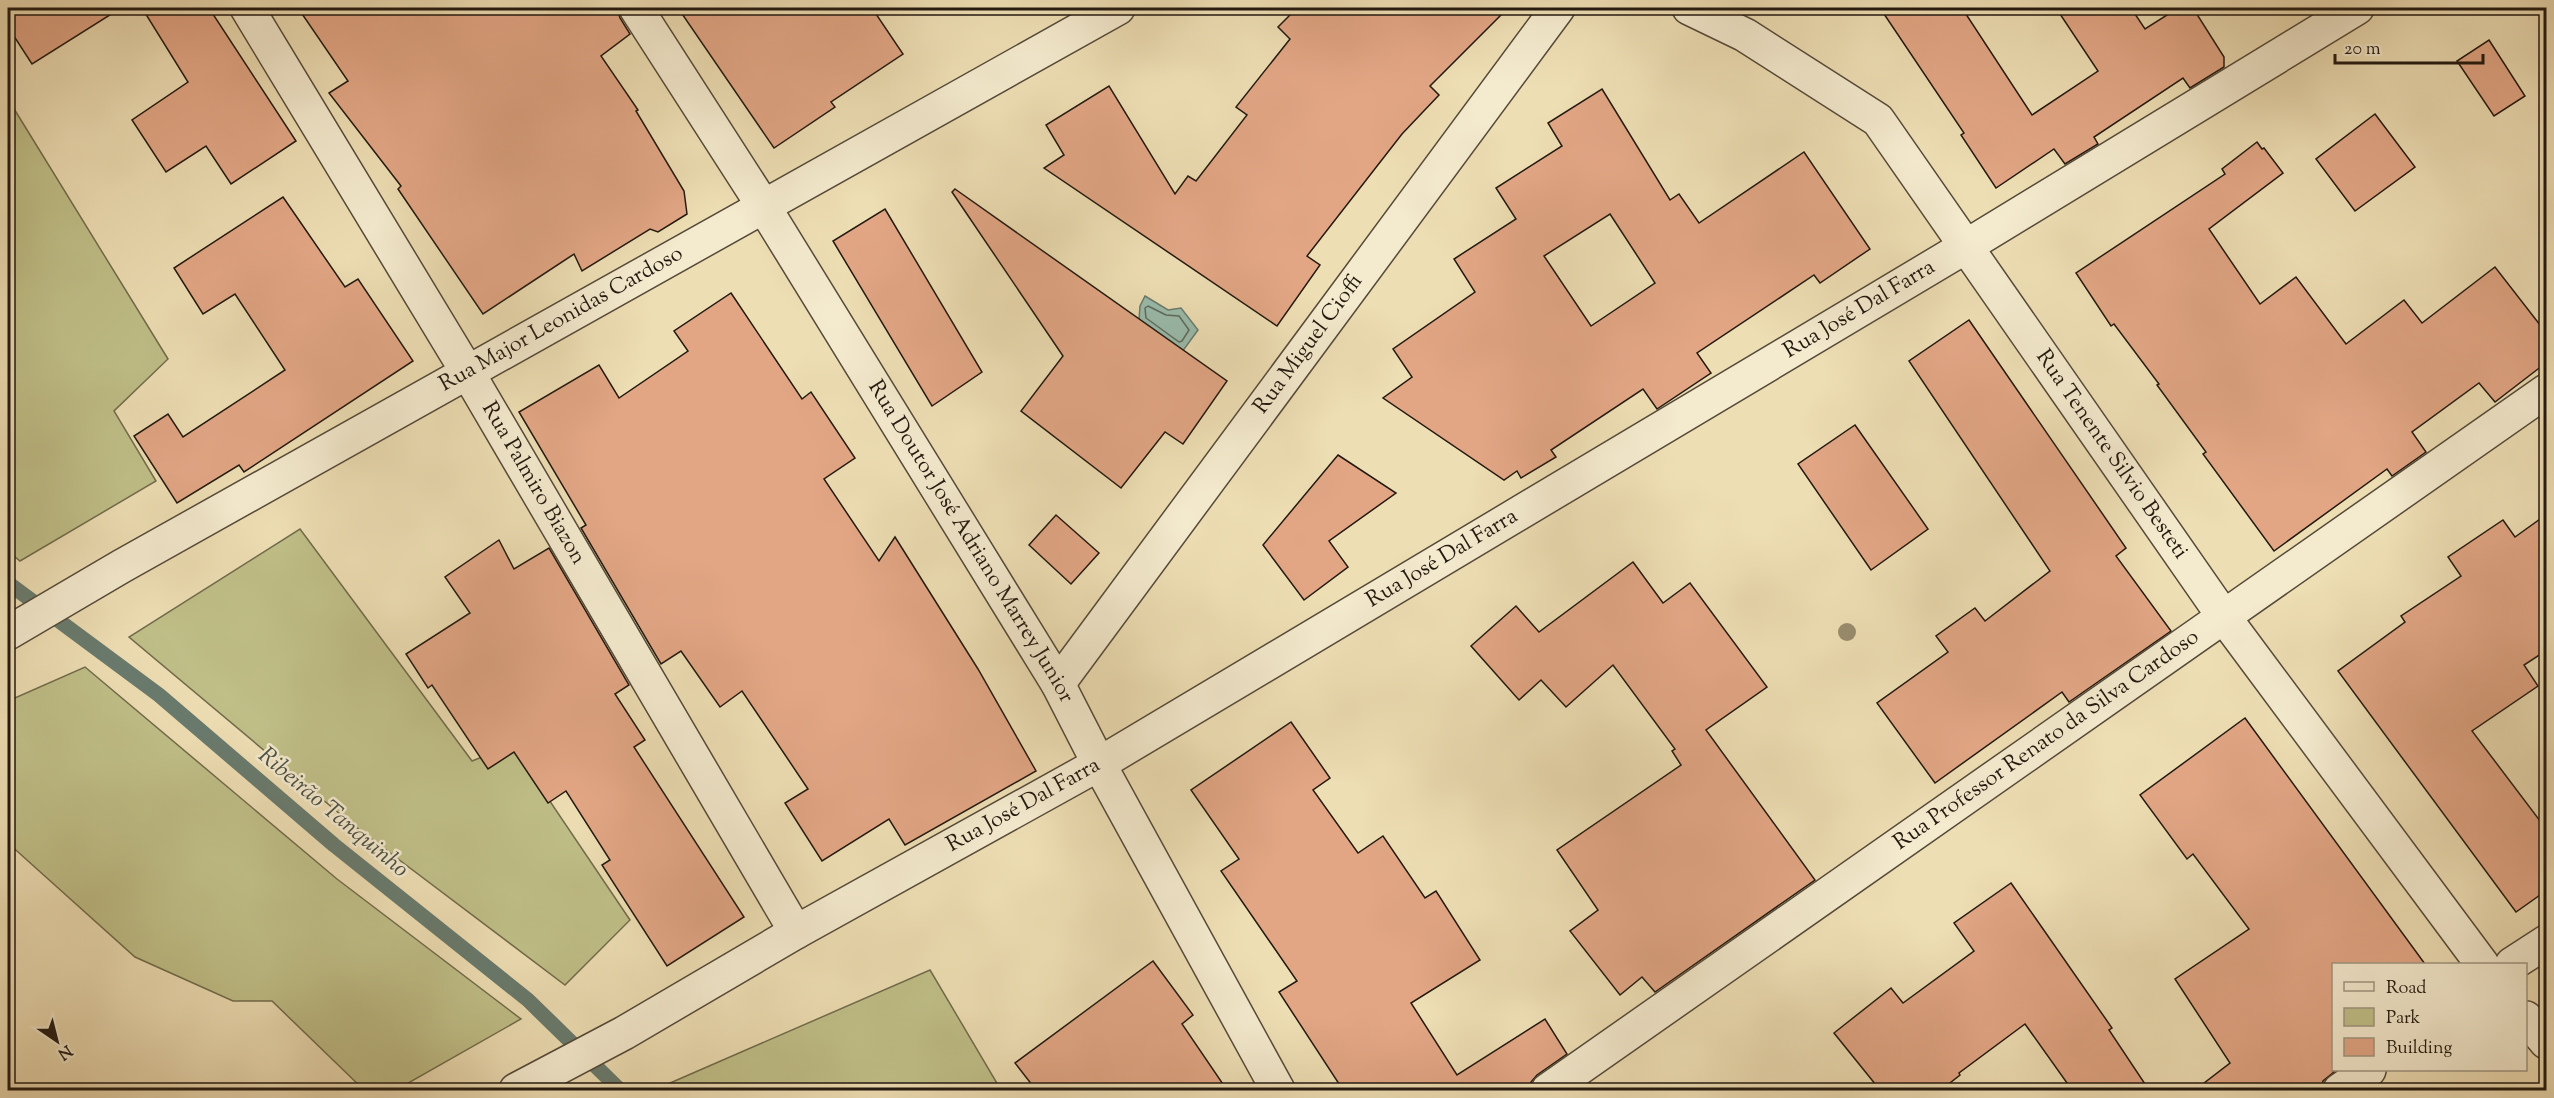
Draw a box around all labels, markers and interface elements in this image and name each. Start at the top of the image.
scale bar [2335,27,2484,65]
text: 20 m [2344,37,2381,63]
street label: Rua Major Leonidas Cardoso [434,239,689,401]
street label: Rua José Dal Farra [1778,252,1942,368]
street label: Rua Miguel Cioffi [1246,268,1372,421]
street label: Rua Tenente Silvio Besteti [2027,344,2195,566]
street label: Rua Doutor José Adriano Marrey Junior [859,375,1081,709]
street label: Rua Palmiro Biazon [473,396,593,571]
street label: Rua José Dal Farra [1361,501,1524,617]
street label: Rua Professor Renato da Silva Cardoso [1887,622,2206,859]
water label: Ribeirão Tanquinho [250,740,416,886]
street label: Rua José Dal Farra [941,750,1107,861]
legend [2332,963,2527,1071]
text: Road [2386,976,2426,1002]
text: Park [2386,1006,2421,1032]
north arrow [27,1011,87,1071]
text: Building [2386,1036,2452,1062]
text: N [52,1038,76,1064]

